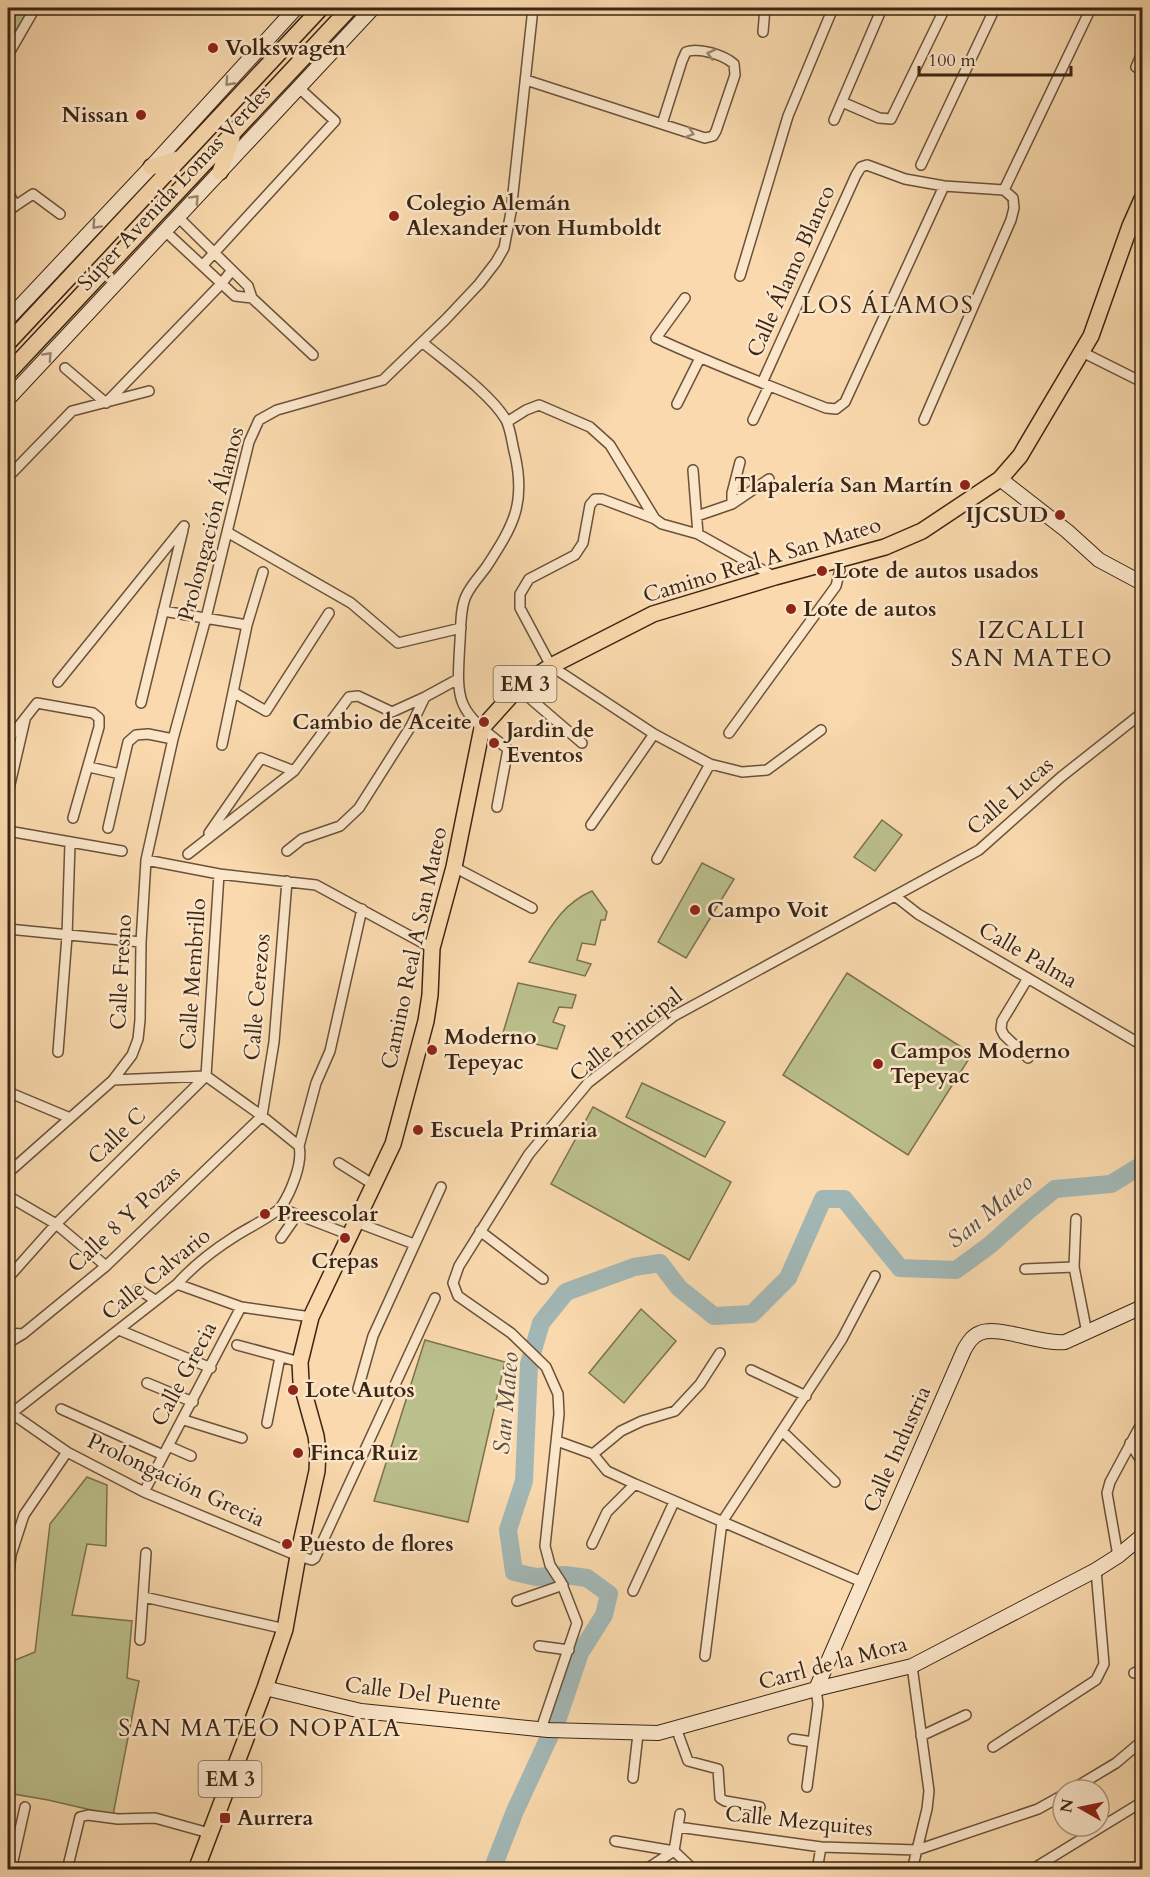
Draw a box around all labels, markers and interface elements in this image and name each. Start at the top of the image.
place label: Volkswagen [225,33,346,63]
scale bar [919,39,1070,77]
marker: Volkswagen [206,41,220,55]
text: 100 m [928,48,976,73]
one-way arrow [707,49,717,62]
one-way arrow [225,74,236,85]
street label: Súper Avenida Lomas Verdes [71,79,277,297]
place label: Nissan [62,100,129,130]
marker: Nissan [134,108,148,122]
one-way arrow [684,126,695,139]
street label: Calle Álamo Blanco [740,180,842,362]
place label: Colegio Alemán Alexander von Humboldt [406,188,662,243]
one-way arrow [188,195,199,205]
marker: Colegio Alemán Alexander von Humboldt [387,209,401,223]
one-way arrow [92,218,103,228]
district label: LOS ÁLAMOS [802,289,974,322]
one-way arrow [40,353,51,364]
street label: Prolongación Álamos [171,424,251,624]
place label: Tlapalería San Martín [734,470,953,500]
marker: Tlapalería San Martín [958,478,972,492]
place label: IJCSUD [966,500,1048,530]
marker: IJCSUD [1053,508,1067,522]
street label: Camino Real A San Mateo [639,509,885,610]
place label: Lote de autos usados [834,556,1039,586]
marker: Lote de autos usados [815,564,829,578]
place label: Lote de autos [803,594,936,624]
marker: Lote de autos [784,602,798,616]
district label: IZCALLI SAN MATEO [951,614,1113,675]
road number: EM 3 [494,666,556,702]
place label: Cambio de Aceite [292,707,472,737]
marker: Cambio de Aceite [477,715,491,729]
place label: Jardin de Eventos [503,715,594,770]
marker: Jardin de Eventos [487,736,501,750]
street label: Calle Lucas [960,750,1060,842]
street label: Camino Real A San Mateo [374,824,454,1072]
place label: Campo Voit [707,895,829,925]
street label: Calle Membrillo [173,897,213,1051]
marker: Campo Voit [688,903,702,917]
street label: Calle Fresno [103,913,139,1031]
street label: Calle Palma [973,915,1083,996]
street label: Calle Cerezos [237,932,277,1062]
street label: Calle Principal [563,981,689,1089]
place label: Moderno Tepeyac [444,1022,537,1077]
place label: Campos Moderno Tepeyac [890,1036,1070,1091]
marker: Moderno Tepeyac [425,1043,439,1057]
marker: Campos Moderno Tepeyac [871,1057,885,1071]
street label: Calle C [81,1101,153,1171]
place label: Escuela Primaria [430,1115,598,1145]
marker: Escuela Primaria [411,1123,425,1137]
street label: Calle 8 Y Pozas [61,1159,187,1279]
water label: San Mateo [940,1166,1040,1256]
place label: Preescolar [277,1199,378,1229]
marker: Preescolar [258,1207,272,1221]
street label: Calle Calvario [95,1221,217,1327]
marker: Crepas [338,1231,352,1245]
place label: Crepas [311,1246,379,1276]
street label: Calle Grecia [144,1316,224,1432]
water label: San Mateo [485,1351,527,1455]
place label: Lote Autos [305,1375,415,1405]
street label: Calle Industria [856,1381,938,1517]
marker: Lote Autos [286,1383,300,1397]
street label: Prolongación Grecia [82,1426,270,1534]
place label: Finca Ruiz [310,1438,418,1468]
marker: Finca Ruiz [291,1446,305,1460]
place label: Puesto de flores [299,1529,454,1559]
marker: Puesto de flores [280,1537,294,1551]
street label: Carrl de la Mora [755,1629,911,1697]
street label: Calle Del Puente [343,1670,503,1718]
district label: SAN MATEO NOPALA [118,1712,402,1745]
road number: EM 3 [198,1761,262,1797]
north arrow [1051,1778,1111,1838]
text: N [1055,1797,1079,1814]
street label: Calle Mezquites [724,1798,874,1844]
place label: Aurrera [237,1803,313,1833]
marker: Aurrera [218,1811,232,1825]

